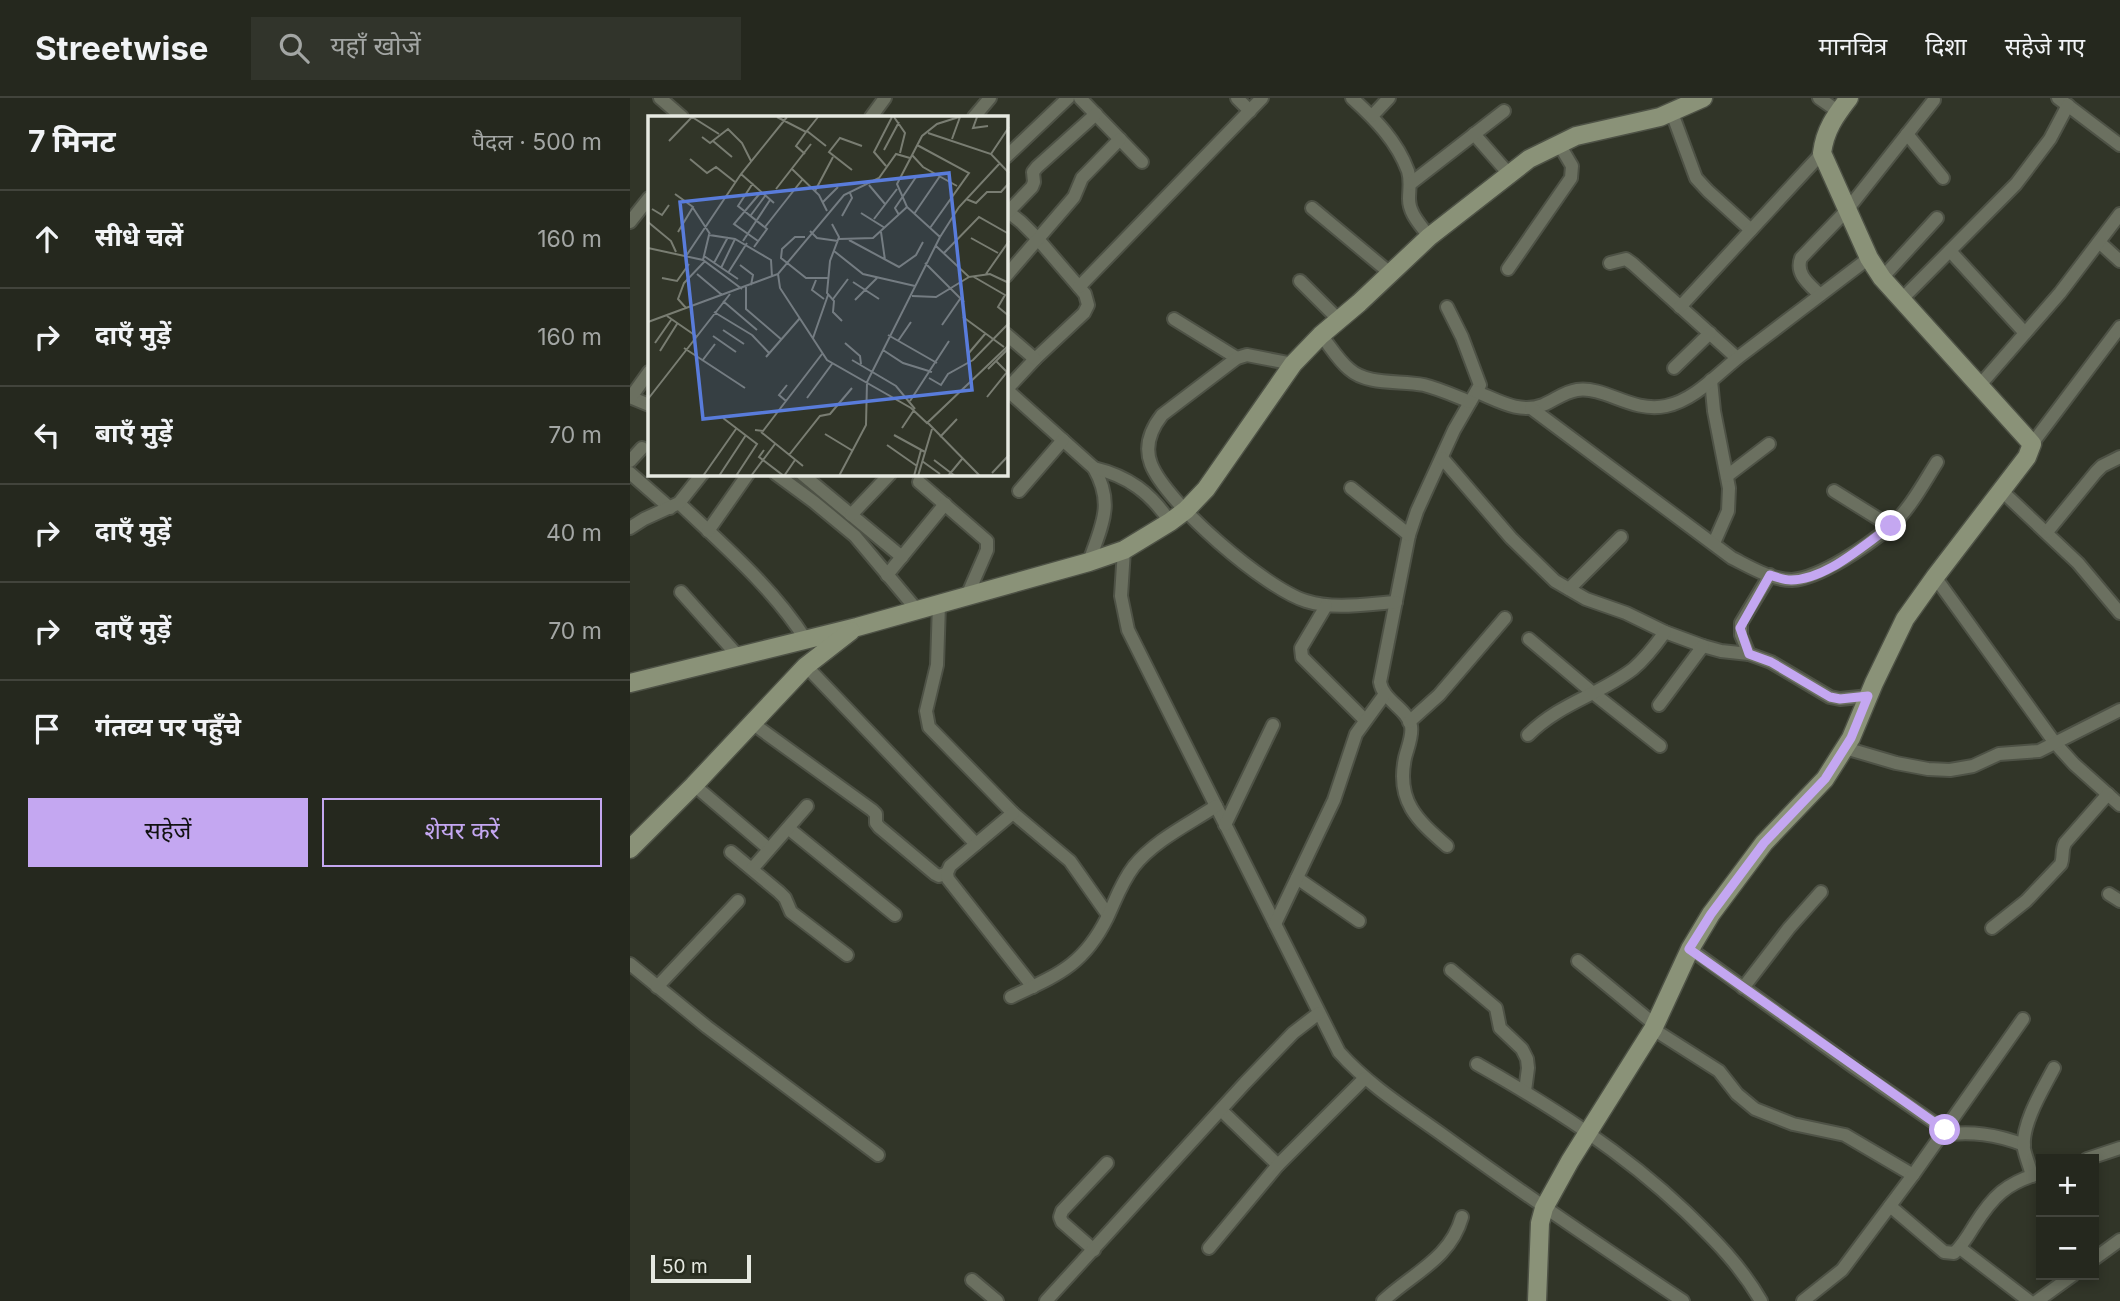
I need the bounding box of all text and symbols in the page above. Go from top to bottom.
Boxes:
search box [251,17,741,80]
text: Streetwise [35,28,209,68]
icon: search [275,29,313,67]
text: यहाँ खोजें [331,30,421,61]
text: मानचित्र [1819,32,1887,61]
text: दिशा [1925,32,1967,61]
text: सहेजे गए [2005,32,2085,61]
inset map [648,116,1008,476]
text: 7 मिनट [28,123,116,159]
text: पैदल · 500 m [472,128,602,156]
icon: ahead [28,220,66,258]
text: सीधे चलें [95,221,183,252]
text: 160 m [537,225,602,253]
icon: right [28,318,66,356]
text: दाएँ मुड़ें [95,319,171,350]
text: 160 m [537,323,602,351]
icon: left [28,416,66,454]
text: बाएँ मुड़ें [95,417,172,448]
text: 70 m [548,421,602,449]
route end [1875,510,1906,541]
icon: right [28,514,66,552]
text: दाएँ मुड़ें [95,515,171,546]
text: 40 m [546,519,602,547]
icon: right [28,612,66,650]
text: दाएँ मुड़ें [95,613,171,644]
text: 70 m [548,617,602,645]
icon: arrive [28,710,66,748]
text: गंतव्य पर पहुँचे [95,711,241,742]
button: सहेजें [28,798,308,867]
button: शेयर करें [322,798,602,867]
route start [1929,1114,1960,1145]
map controls [2036,1154,2099,1280]
button: + [2036,1154,2099,1217]
button: − [2036,1217,2099,1280]
scale bar [651,1252,751,1284]
text: 50 m [662,1255,708,1278]

